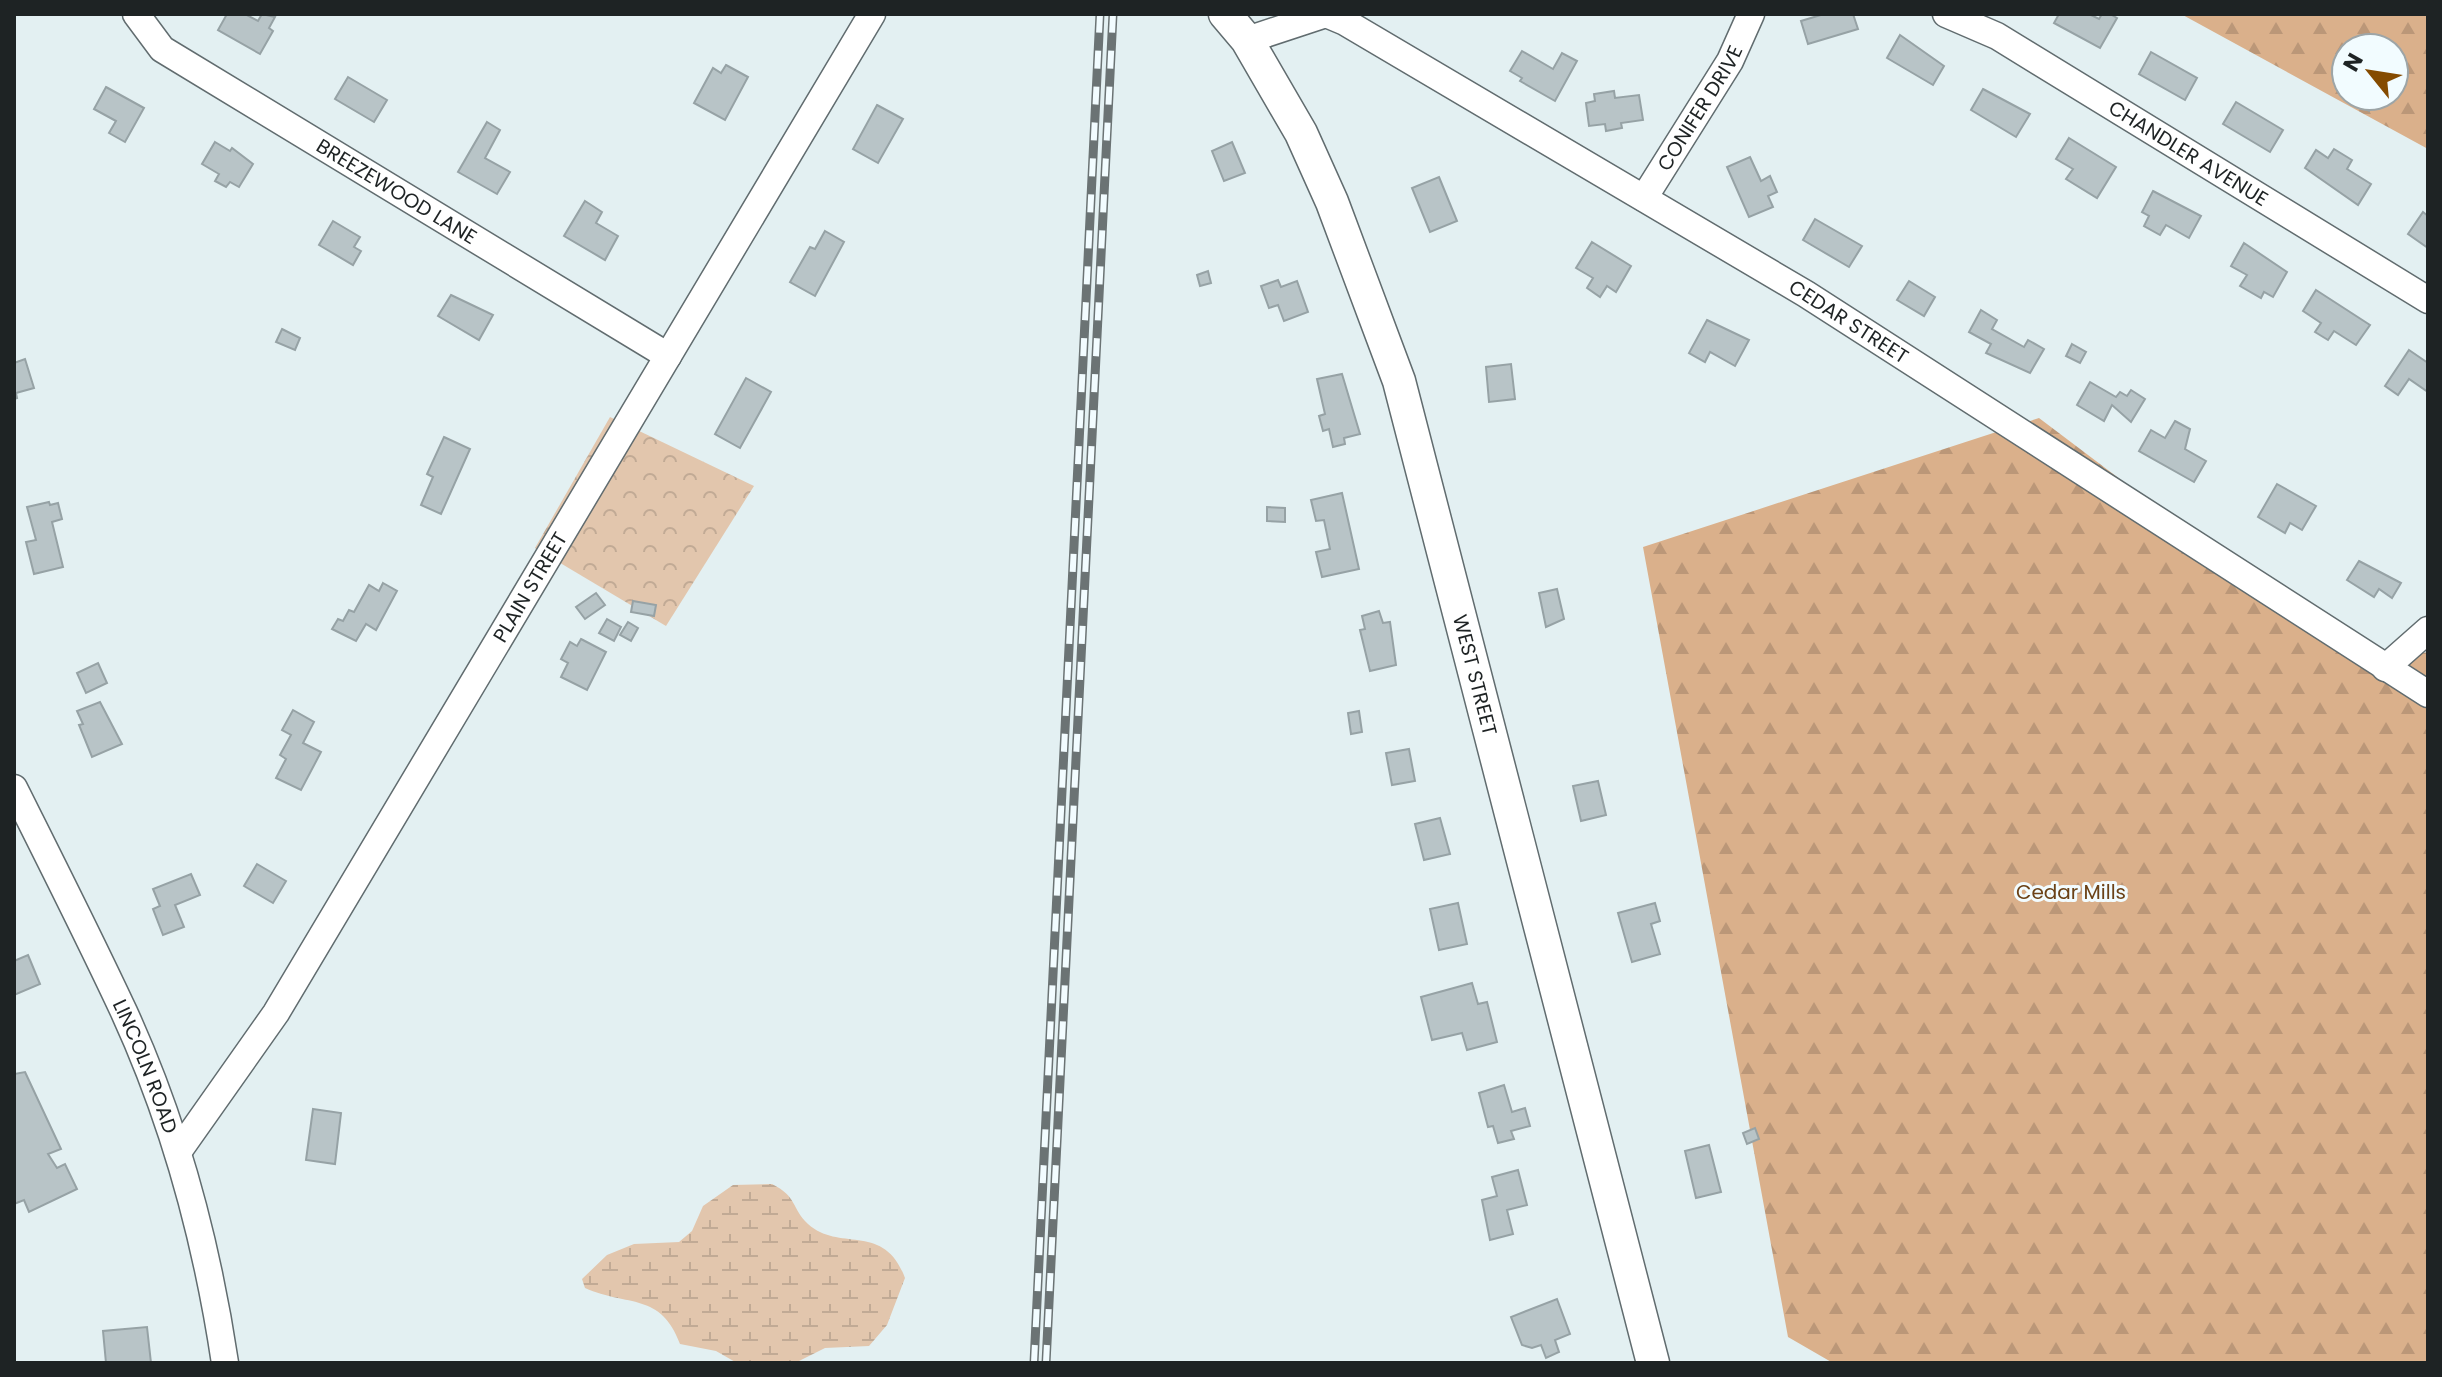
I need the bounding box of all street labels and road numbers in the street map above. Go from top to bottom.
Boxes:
street label: CONIFER DRIVE [1650,41,1749,176]
street label: CHANDLER AVENUE [2103,94,2274,213]
street label: BREEZEWOOD LANE [311,132,482,251]
street label: CEDAR STREET [1784,273,1914,370]
street label: PLAIN STREET [486,526,574,648]
street label: WEST STREET [1446,612,1504,739]
street label: LINCOLN ROAD [106,995,184,1137]

